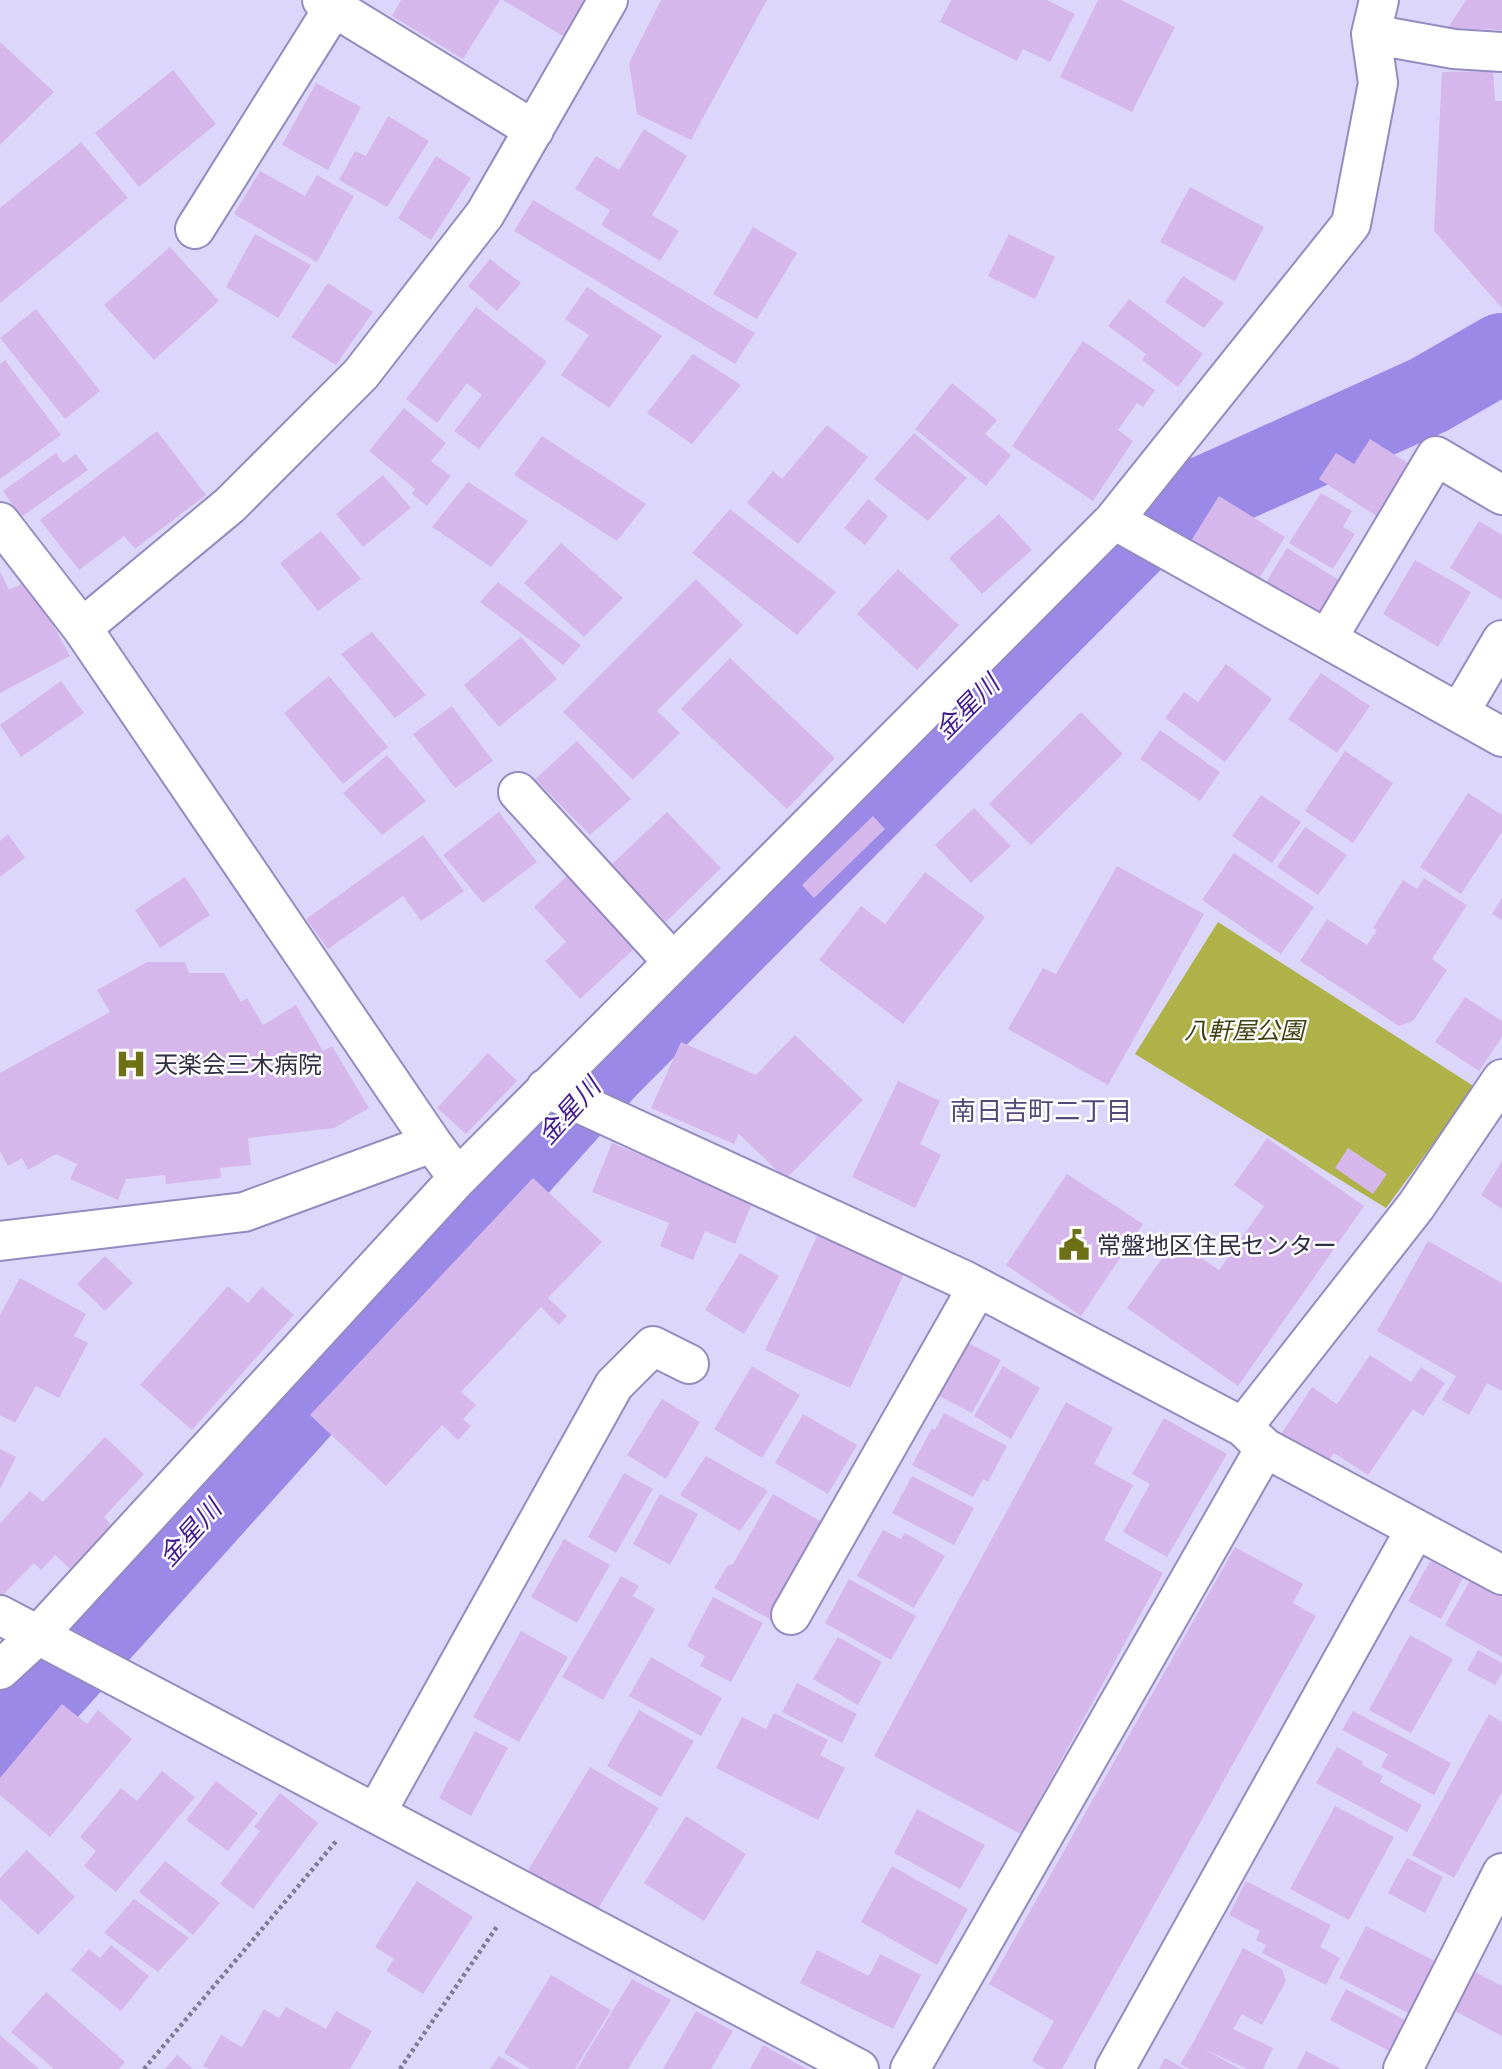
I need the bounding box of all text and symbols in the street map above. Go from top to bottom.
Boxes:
water label: 金星川 [928,666,1008,746]
park label: 八軒屋公園 [1184,1016,1307,1045]
hospital icon: 天楽会三木病院 [114,1047,148,1081]
place label: 天楽会三木病院 [154,1050,322,1079]
water label: 金星川 [531,1069,609,1151]
district label: 南日吉町二丁目 [950,1095,1132,1127]
public building icon: 常盤地区住民センター [1057,1228,1091,1262]
place label: 常盤地区住民センター [1097,1231,1337,1260]
water label: 金星川 [152,1491,230,1573]

